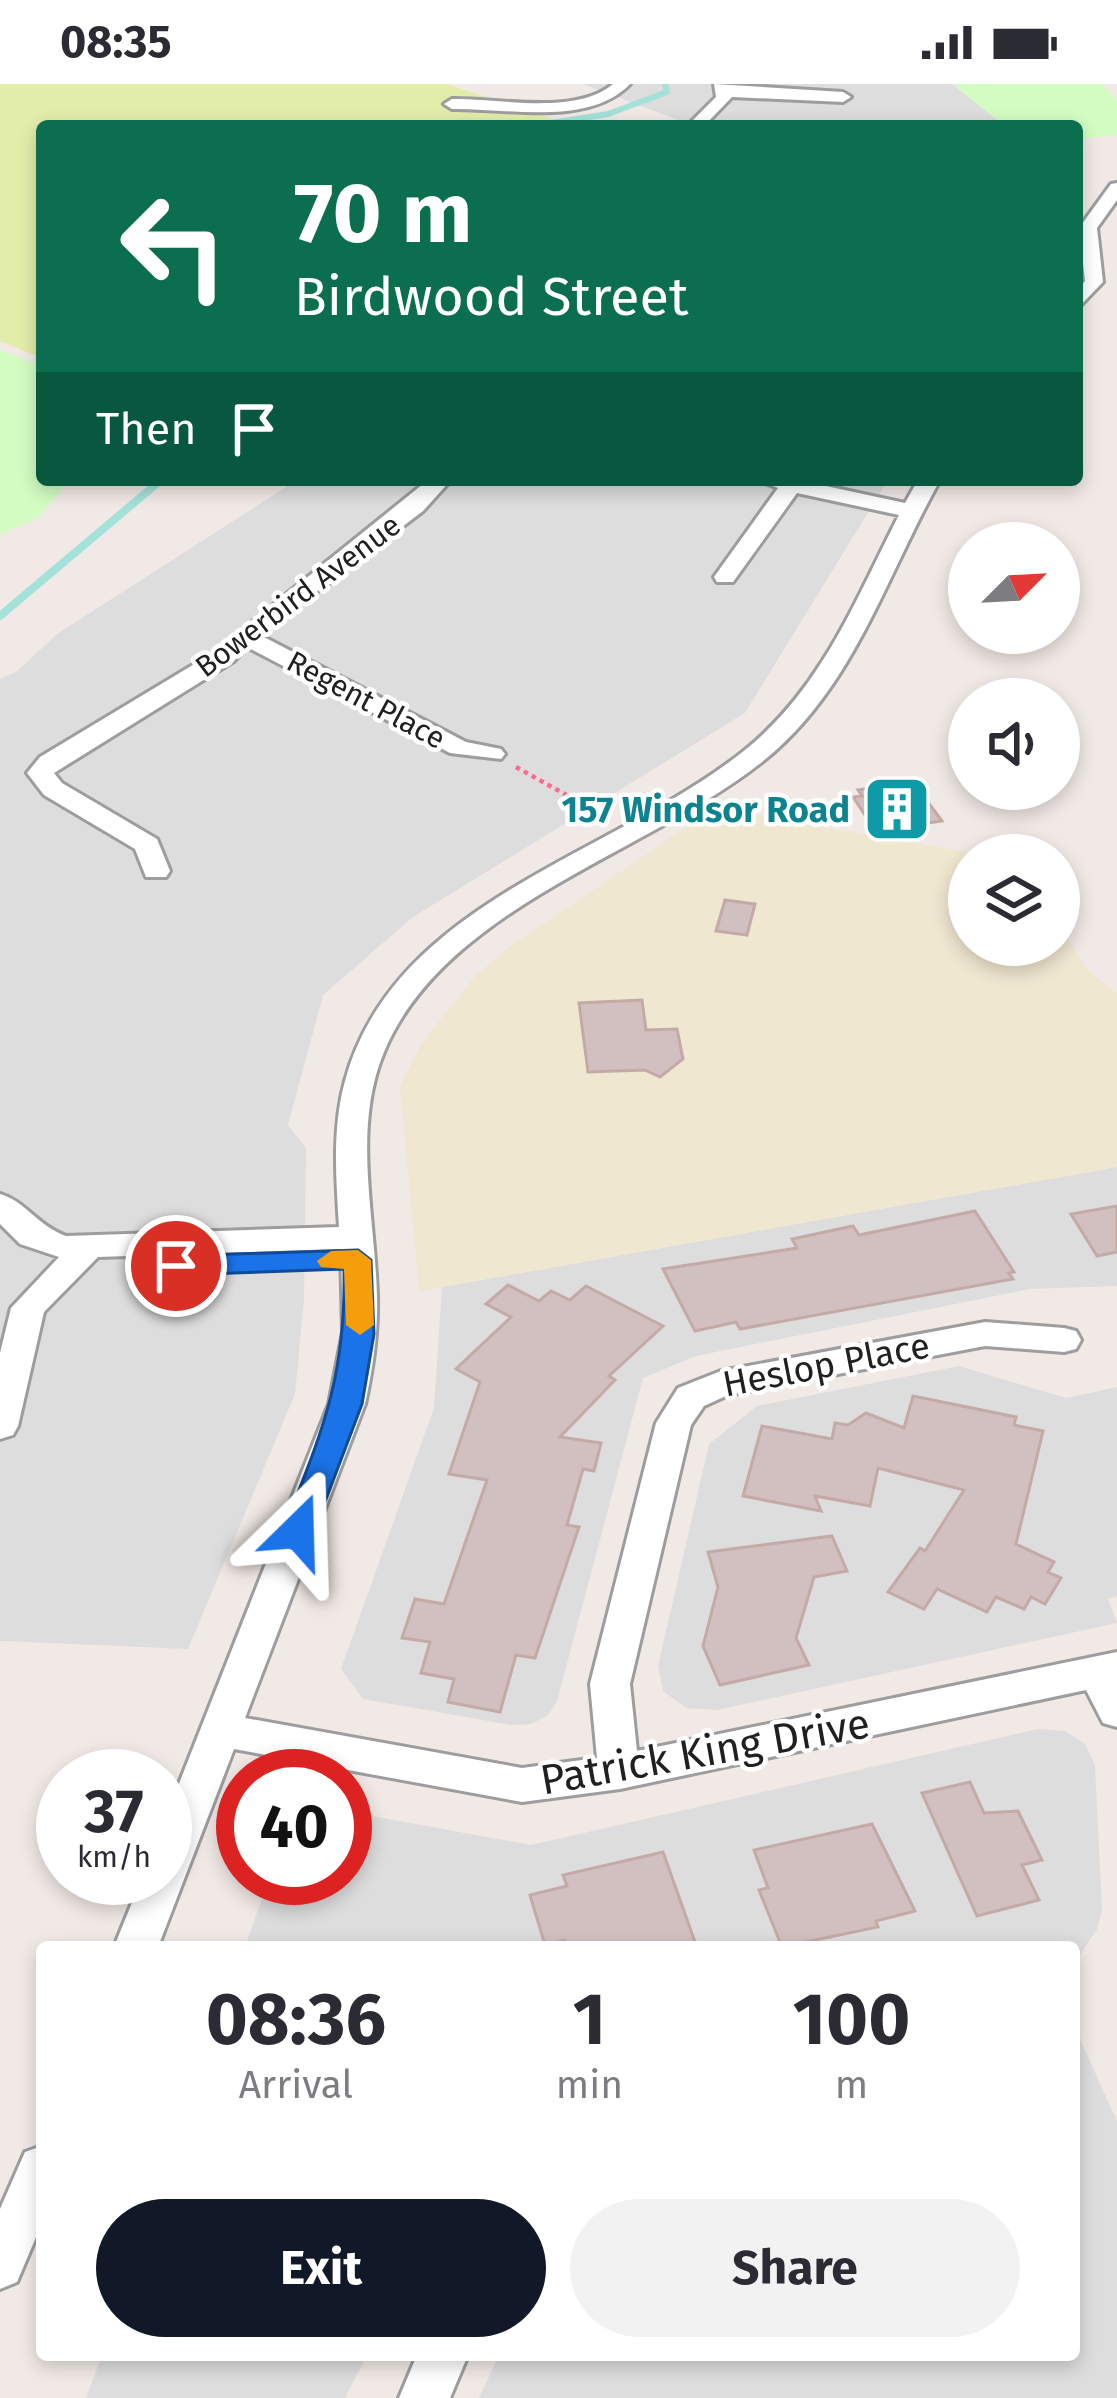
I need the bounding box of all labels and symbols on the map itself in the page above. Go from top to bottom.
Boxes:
street label: Bowerbird Avenue [188,507,408,685]
north arrow [948,522,1080,654]
street label: Regent Place [281,643,451,757]
building icon: 157 Windsor Road [862,774,932,844]
place label: 157 Windsor Road [562,788,850,832]
pin [125,1215,227,1317]
street label: Heslop Place [719,1323,933,1407]
position arrow [235,1468,361,1594]
street label: Patrick King Drive [537,1698,874,1806]
speed limit sign: 40 [216,1749,372,1905]

